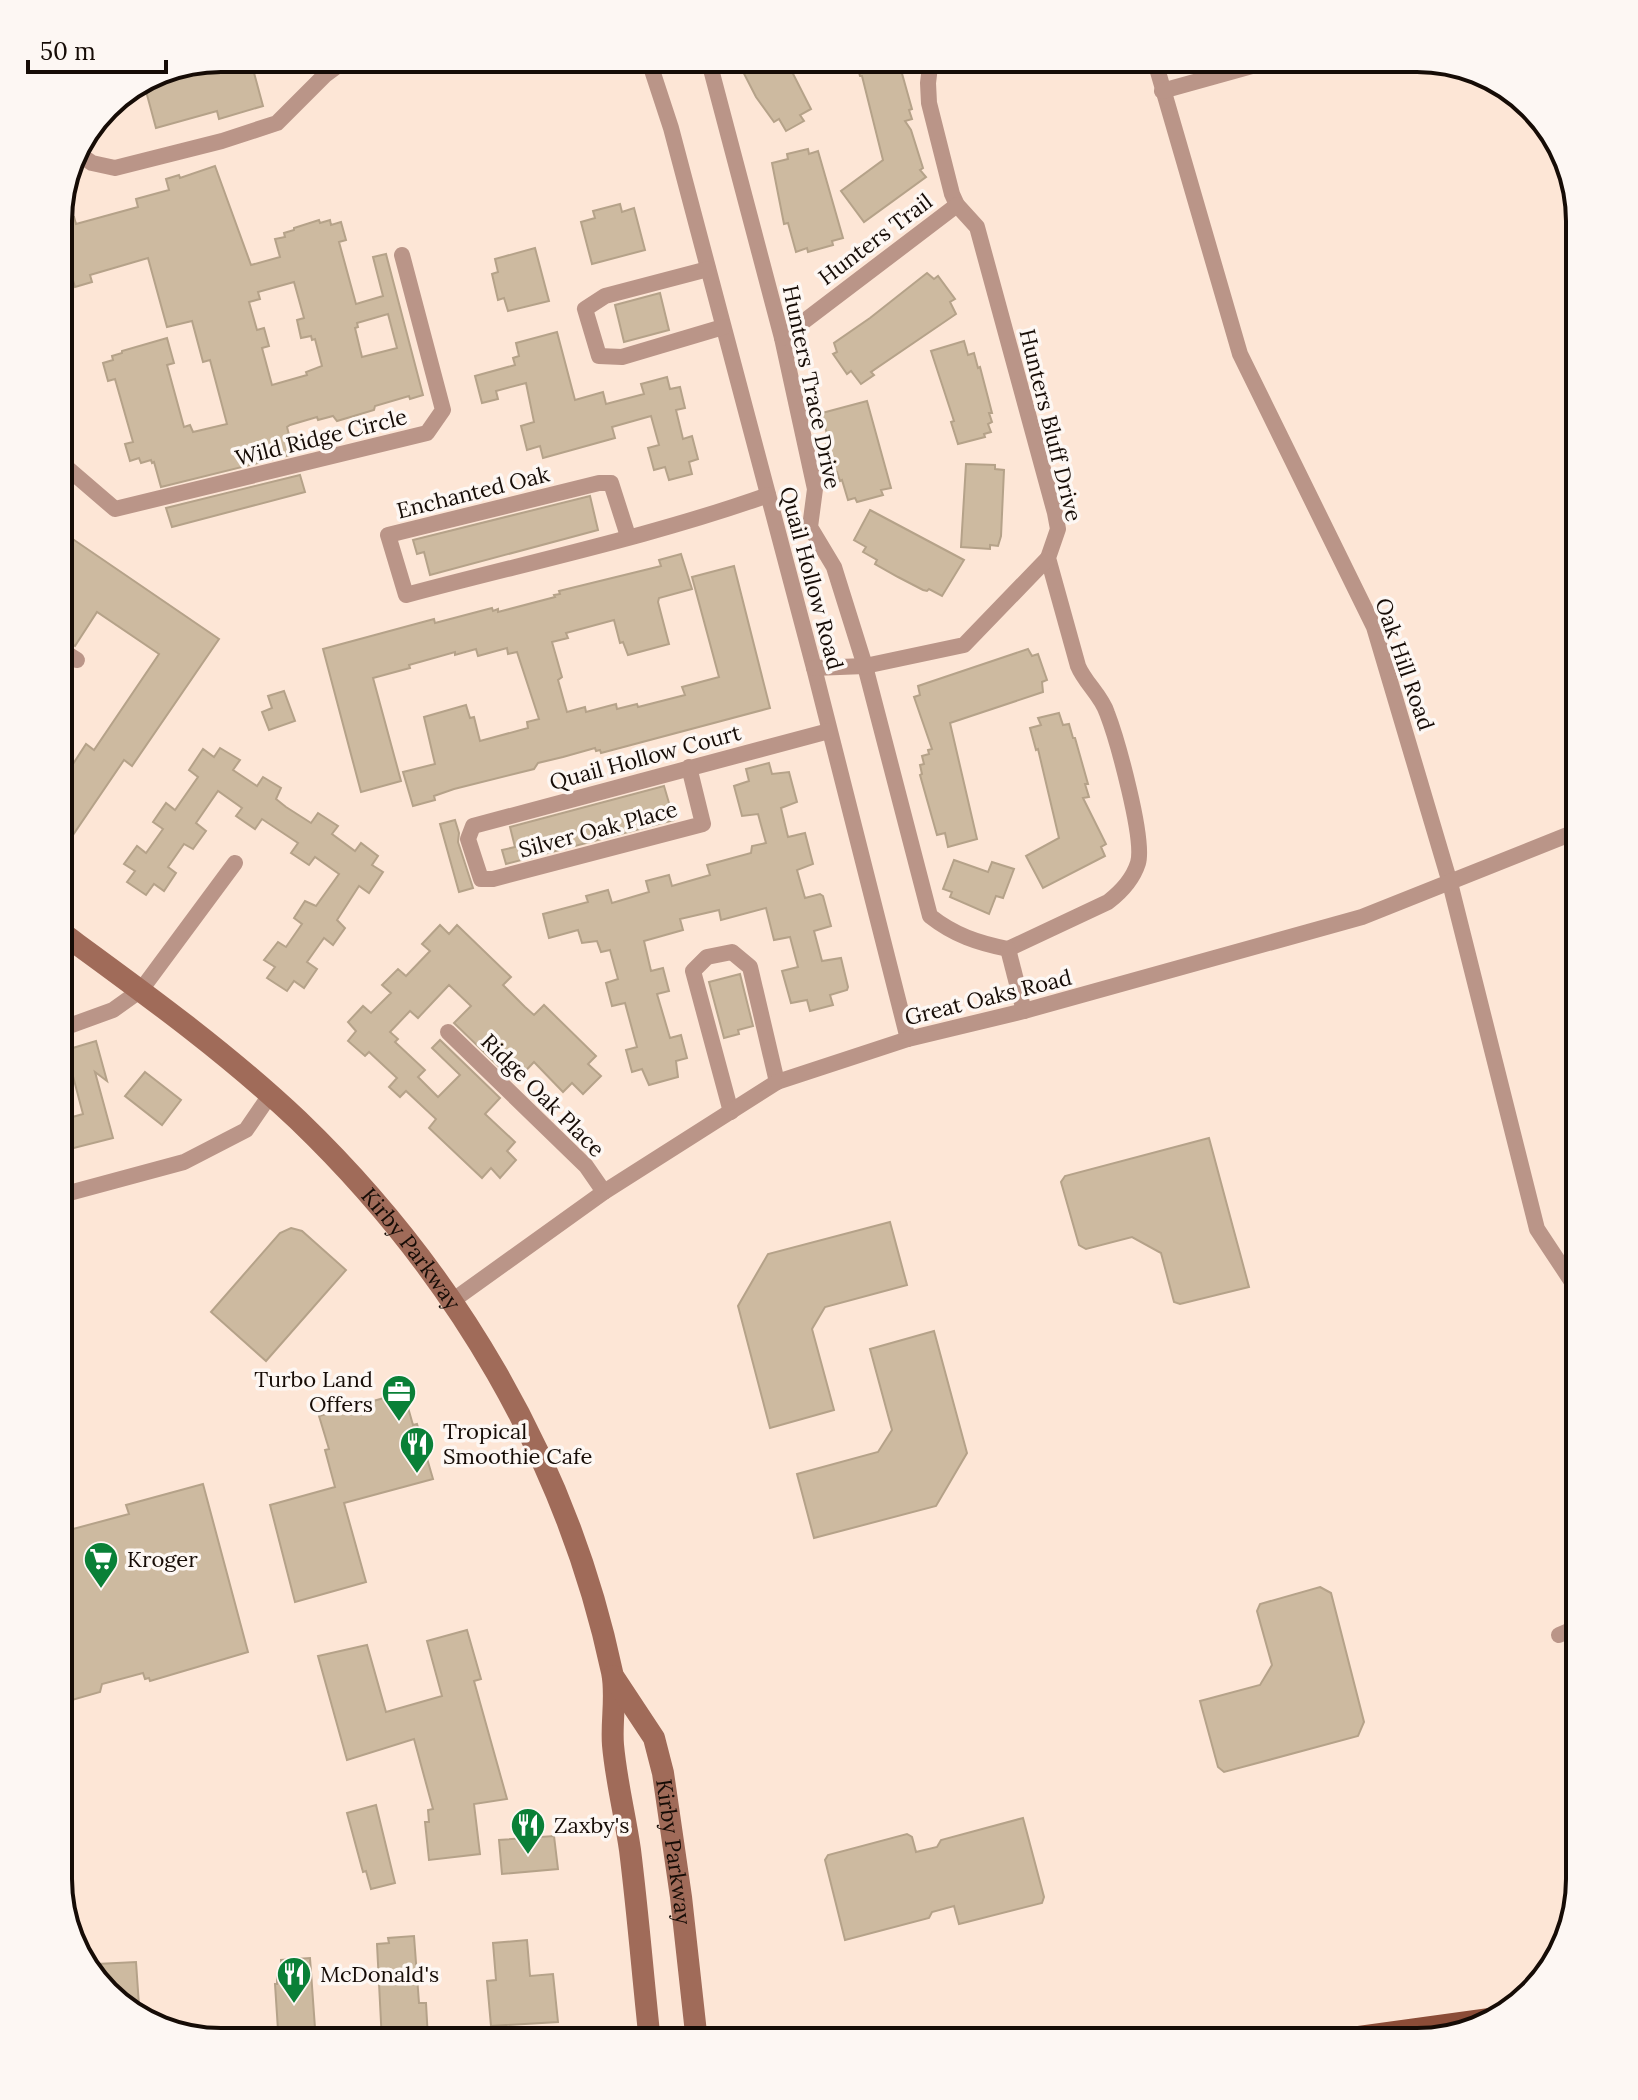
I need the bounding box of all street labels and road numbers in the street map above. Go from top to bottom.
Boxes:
street label: Hunters Trail [812,187,938,291]
street label: Hunters Trace Drive [777,282,847,492]
street label: Hunters Bluff Drive [1014,326,1088,524]
street label: Wild Ridge Circle [232,402,410,472]
street label: Enchanted Oak [394,459,552,524]
street label: Quail Hollow Road [774,483,850,673]
street label: Oak Hill Road [1369,594,1441,734]
street label: Quail Hollow Court [546,718,744,796]
street label: Silver Oak Place [516,794,680,864]
street label: Great Oaks Road [902,963,1074,1031]
street label: Ridge Oak Place [475,1027,611,1163]
street label: Kirby Parkway [355,1182,467,1315]
street label: Kirby Parkway [650,1777,698,1926]

